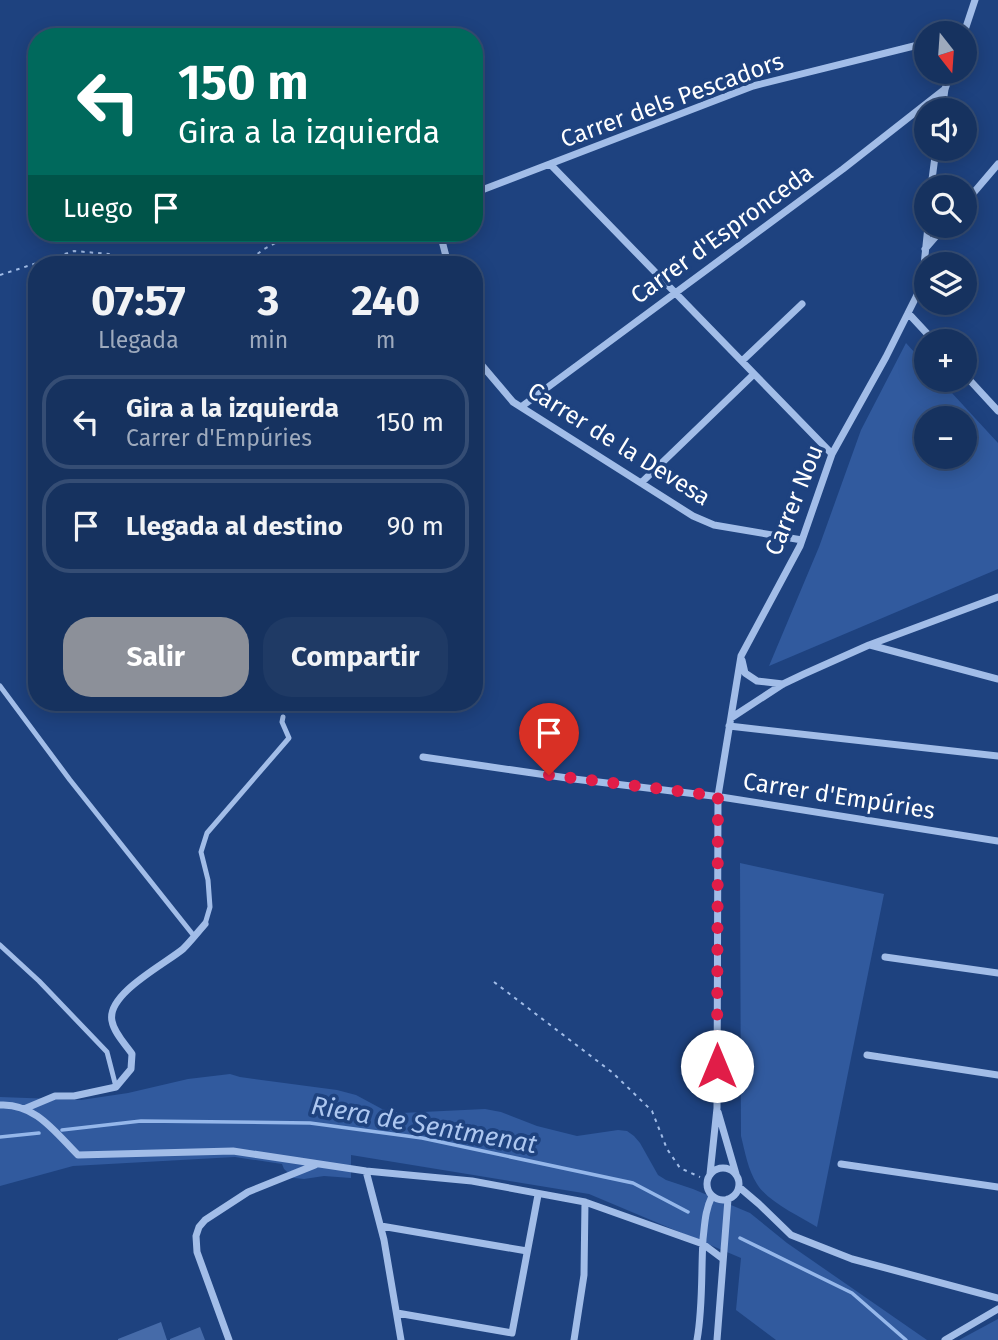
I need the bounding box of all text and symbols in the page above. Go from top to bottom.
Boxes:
north arrow [914,21,976,84]
map controls [914,21,977,469]
street label: Carrer dels Pescadors [557,47,787,153]
text: 150 m [178,53,309,112]
icon: left [63,56,154,147]
button: sound [914,98,977,161]
text: Gira a la izquierda [178,113,440,151]
street label: Carrer d'Espronceda [625,158,819,310]
button: search [914,175,977,238]
icon: arrive [147,189,185,227]
text: Luego [63,193,133,224]
button: layers [914,252,977,315]
text: 07:57 [91,276,186,326]
text: 3 [258,276,279,326]
text: 240 [351,276,420,326]
text: Llegada [98,326,179,354]
text: min [249,326,288,354]
text: m [376,326,396,354]
button: + [914,329,977,392]
street label: Carrer de la Devesa [522,376,716,512]
text: Gira a la izquierda [126,393,339,424]
icon: left [67,403,105,441]
button: − [914,406,977,469]
text: 150 m [376,407,444,438]
text: Carrer d'Empúries [126,424,312,452]
street label: Carrer Nou [759,440,829,560]
icon: arrive [67,507,105,545]
text: Llegada al destino [126,511,343,542]
text: 90 m [387,511,444,542]
button: Salir [63,617,249,697]
button: Compartir [263,617,448,697]
pin [519,703,579,775]
icon: arrive [530,714,568,752]
street label: Carrer d'Empúries [741,767,937,825]
position arrow [680,1029,754,1103]
water label: Riera de Sentmenat [309,1090,540,1160]

